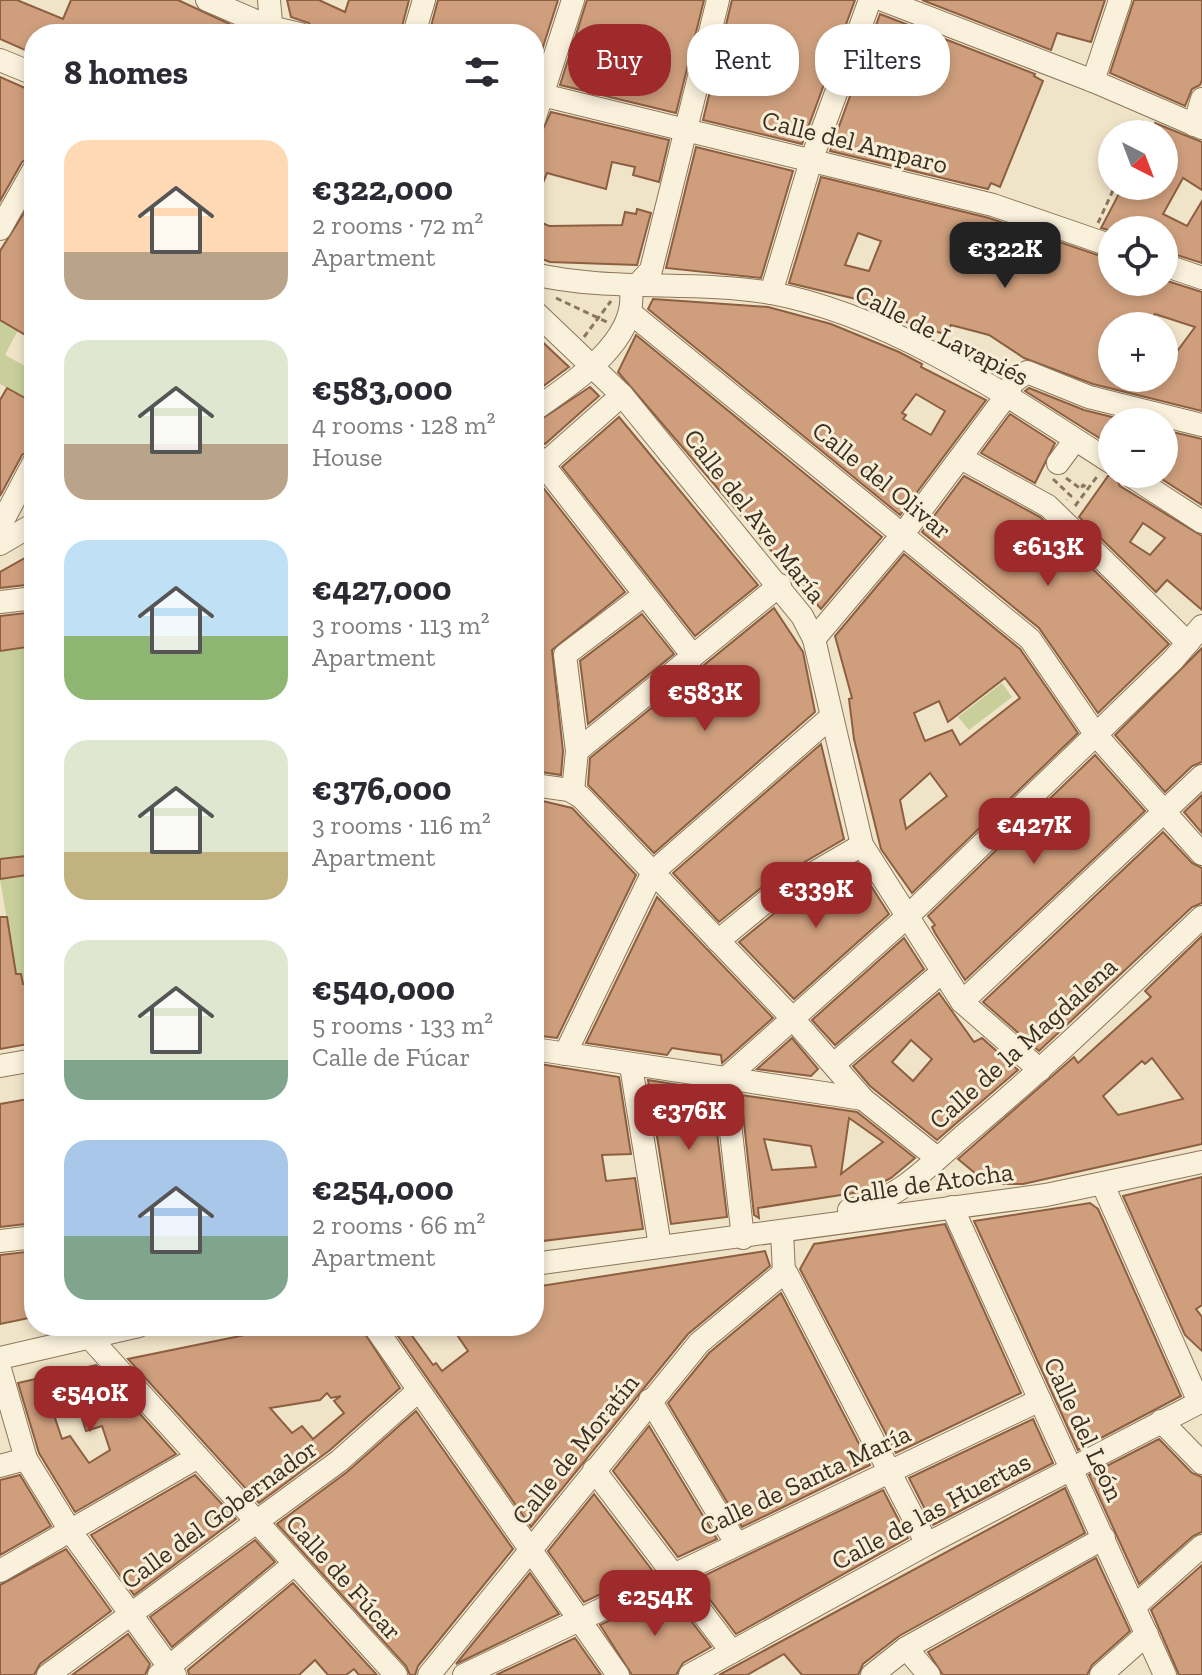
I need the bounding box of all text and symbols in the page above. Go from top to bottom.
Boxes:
chip: Buy [568,24,671,96]
chip: Rent [687,24,799,96]
chip: Filters [815,24,950,96]
icon: filters [460,50,504,94]
text: 8 homes [64,52,188,93]
street label: Calle del Amparo [759,103,951,181]
north arrow [1098,120,1178,200]
map controls [1098,120,1178,488]
text: €322,000 [312,168,453,209]
icon: home [128,172,224,268]
text: 2 rooms · 72 m² [312,209,483,241]
button: locate [1098,216,1178,296]
pin: €322K [949,222,1061,290]
text: €322K [968,232,1042,264]
text: Apartment [312,241,435,273]
street label: Calle de Lavapiés [850,277,1034,393]
button: + [1098,312,1178,392]
text: €583,000 [312,368,453,409]
icon: home [128,372,224,468]
button: − [1098,408,1178,488]
text: 4 rooms · 128 m² [312,409,496,441]
street label: Calle del Olivar [806,414,958,546]
street label: Calle del Ave María [677,422,833,610]
text: House [312,441,383,473]
pin: €613K [992,520,1104,588]
text: €613K [1012,530,1084,562]
text: €427,000 [312,568,452,609]
icon: home [128,572,224,668]
text: 3 rooms · 113 m² [312,609,490,641]
text: Apartment [312,641,435,673]
pin: €583K [649,665,761,733]
text: €583K [668,675,742,707]
text: €376,000 [312,768,452,809]
icon: home [128,772,224,868]
pin: €427K [978,798,1090,866]
text: €427K [997,808,1071,840]
text: 3 rooms · 116 m² [312,809,491,841]
text: Apartment [312,841,435,873]
pin: €339K [760,862,872,930]
text: €339K [779,872,853,904]
street label: Calle de la Magdalena [922,950,1124,1136]
text: €540,000 [312,968,455,1009]
icon: home [128,972,224,1068]
text: 5 rooms · 133 m² [312,1009,493,1041]
text: Calle de Fúcar [312,1041,470,1073]
pin: €376K [633,1084,745,1152]
text: €376K [652,1094,726,1126]
street label: Calle de Atocha [841,1155,1016,1211]
text: €254,000 [312,1168,454,1209]
icon: home [128,1172,224,1268]
text: 2 rooms · 66 m² [312,1209,485,1241]
text: Apartment [312,1241,435,1273]
street label: Calle del León [1037,1352,1131,1506]
pin: €540K [34,1366,146,1434]
street label: Calle de Moratín [504,1367,646,1531]
text: €540K [52,1376,128,1408]
street label: Calle de Santa María [694,1417,916,1543]
street label: Calle del Gobernador [115,1432,323,1596]
street label: Calle de las Huertas [826,1445,1036,1577]
street label: Calle de Fúcar [279,1507,409,1647]
pin: €254K [599,1570,711,1638]
text: €254K [617,1580,693,1612]

